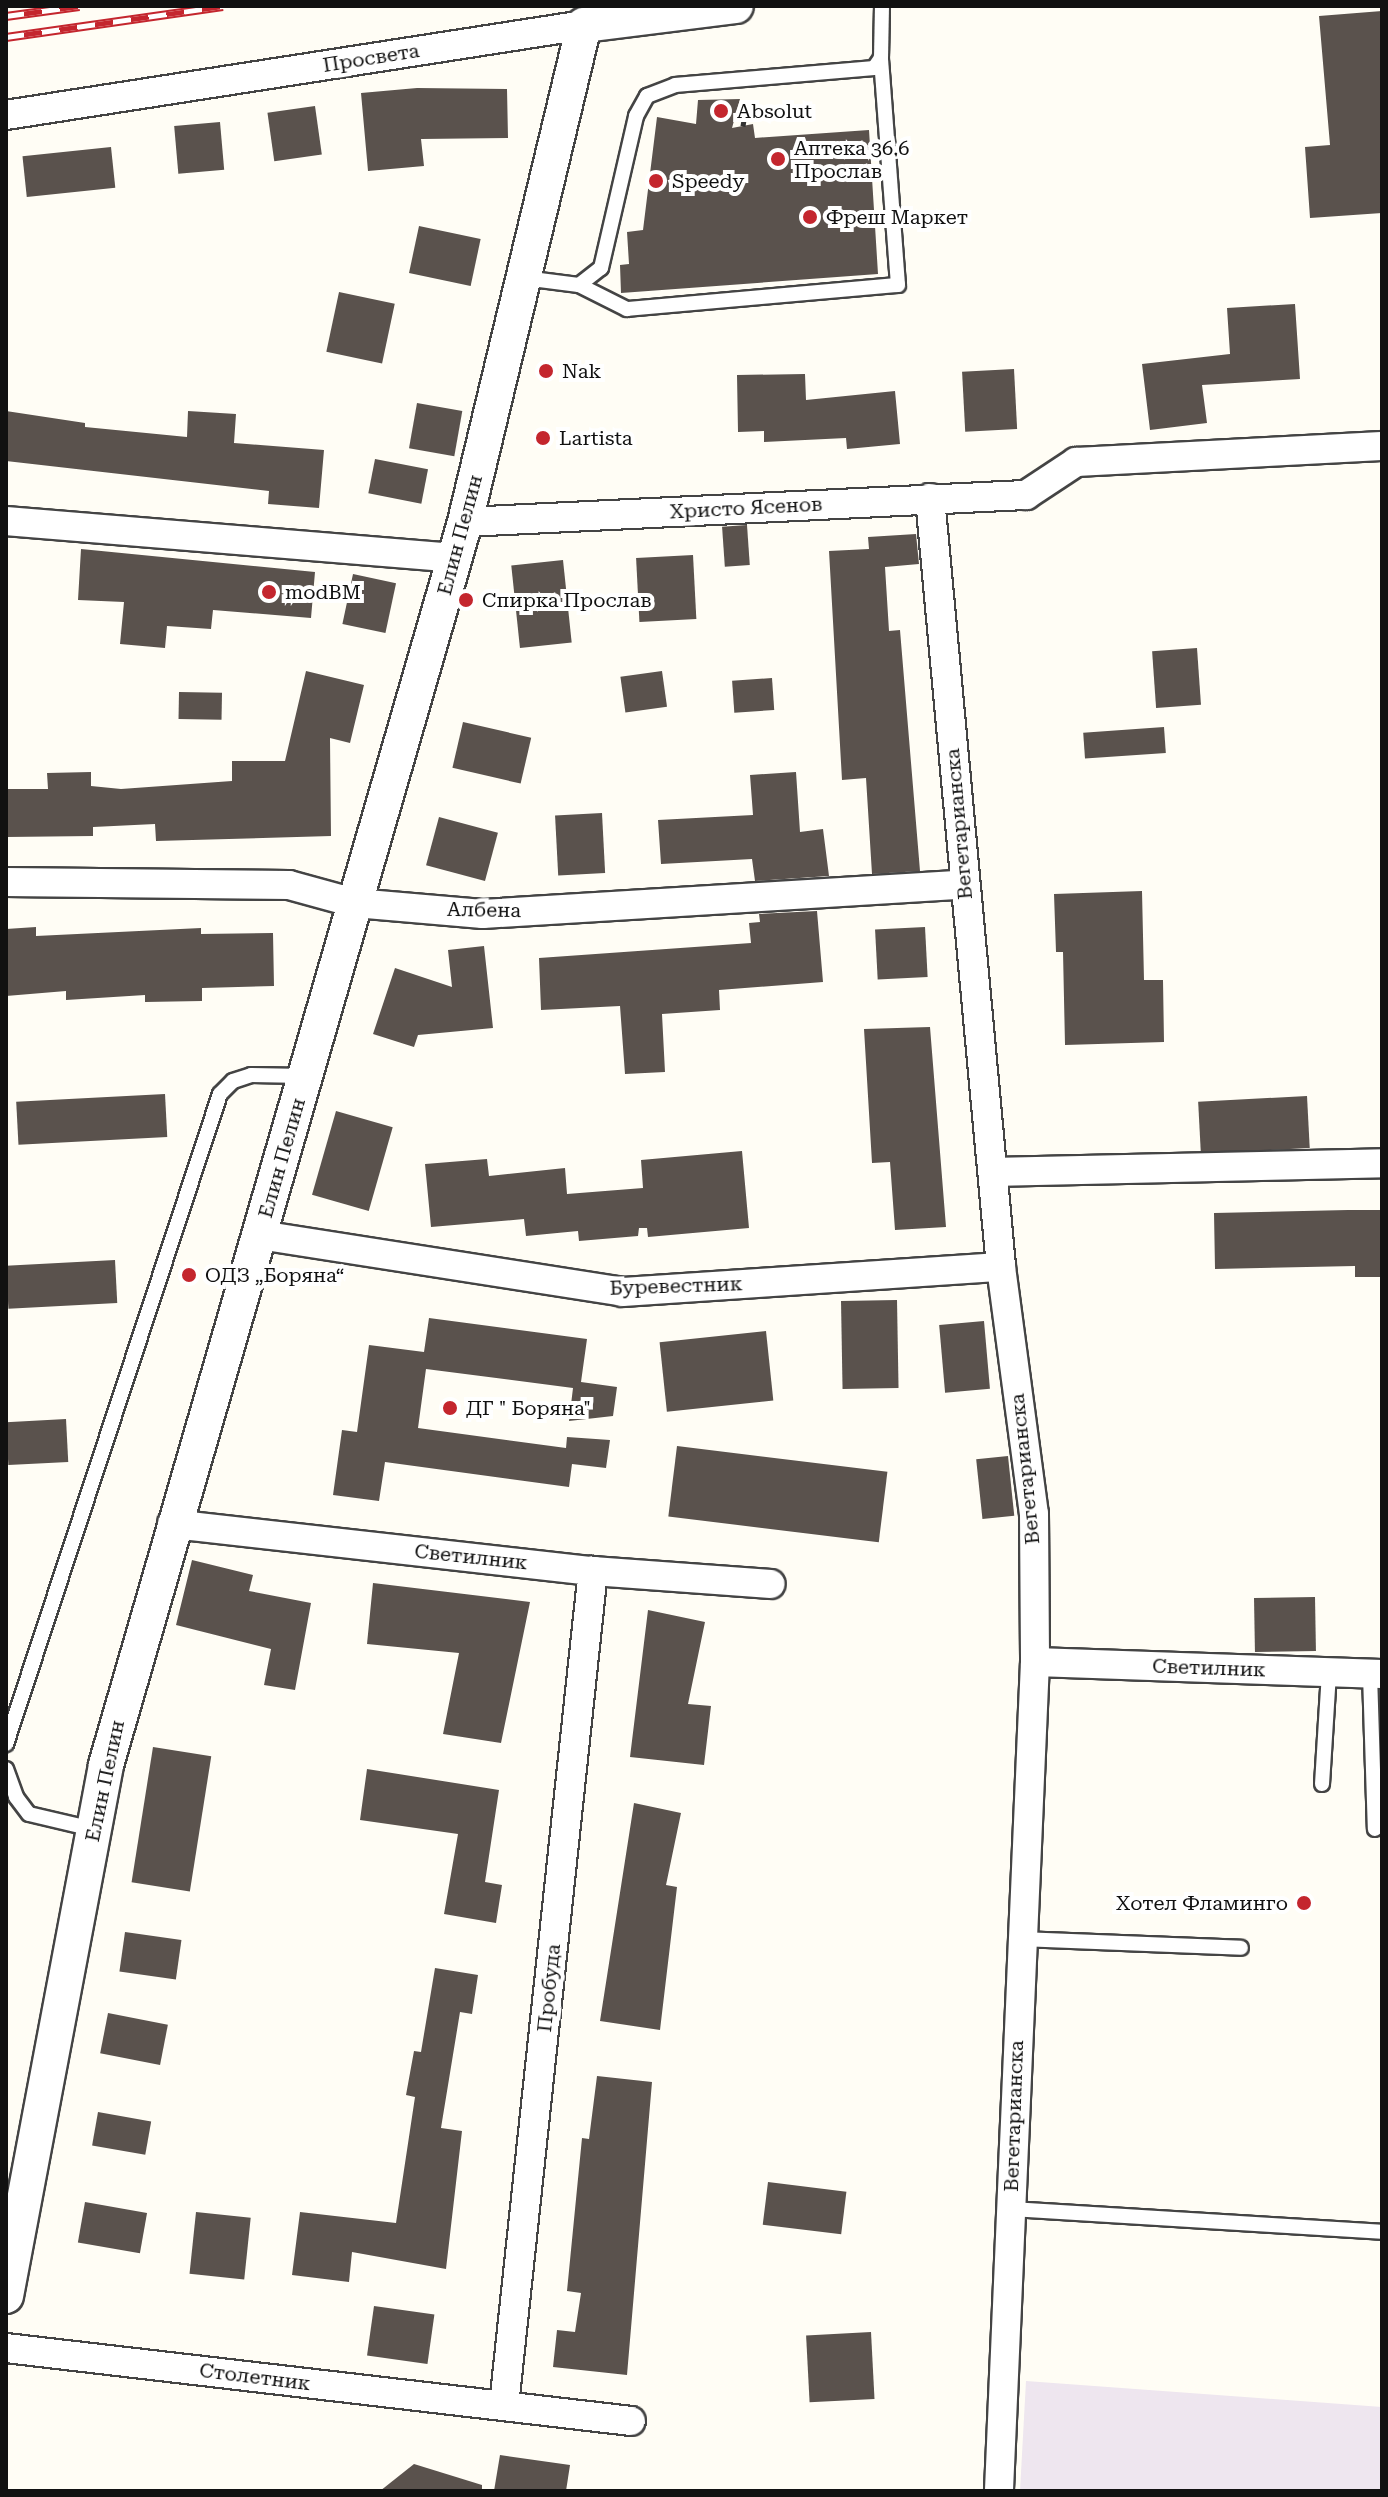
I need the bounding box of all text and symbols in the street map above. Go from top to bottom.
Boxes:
street label: Просвета [321,39,421,77]
place label: Absolut [737,99,812,123]
marker: Absolut [712,102,730,120]
place label: Аптека 36.6 Прослав [794,136,910,183]
marker: Аптека 36.6 Прослав [769,150,787,168]
place label: Speedy [672,169,744,193]
marker: Speedy [647,172,665,190]
place label: Фреш Маркет [826,205,968,229]
marker: Фреш Маркет [801,208,819,226]
place label: Nak [562,359,601,383]
marker: Nak [537,362,555,380]
place label: Lartista [559,426,633,450]
marker: Lartista [534,429,552,447]
street label: Елин Пелин [432,472,488,598]
street label: Христо Ясенов [669,492,823,524]
place label: modBM [285,580,361,604]
marker: modBM [260,583,278,601]
place label: Спирка Прослав [482,588,652,612]
marker: Спирка Прослав [457,591,475,609]
street label: Вегетарианска [940,747,978,901]
street label: Албена [447,897,521,923]
street label: Елин Пелин [253,1095,311,1221]
place label: ОДЗ „Боряна“ [205,1263,344,1287]
marker: ОДЗ „Боряна“ [180,1266,198,1284]
street label: Буревестник [609,1272,743,1300]
street label: Вегетарианска [1005,1392,1045,1546]
place label: ДГ " Боряна" [466,1396,591,1420]
marker: ДГ " Боряна" [441,1399,459,1417]
street label: Светилник [413,1539,529,1575]
street label: Светилник [1152,1654,1266,1682]
street label: Елин Пелин [80,1718,130,1844]
place label: Хотел Фламинго [1116,1891,1288,1915]
marker: Хотел Фламинго [1295,1894,1313,1912]
street label: Пробуда [532,1943,566,2033]
street label: Вегетарианска [999,2040,1029,2192]
street label: Столетник [198,2358,312,2396]

